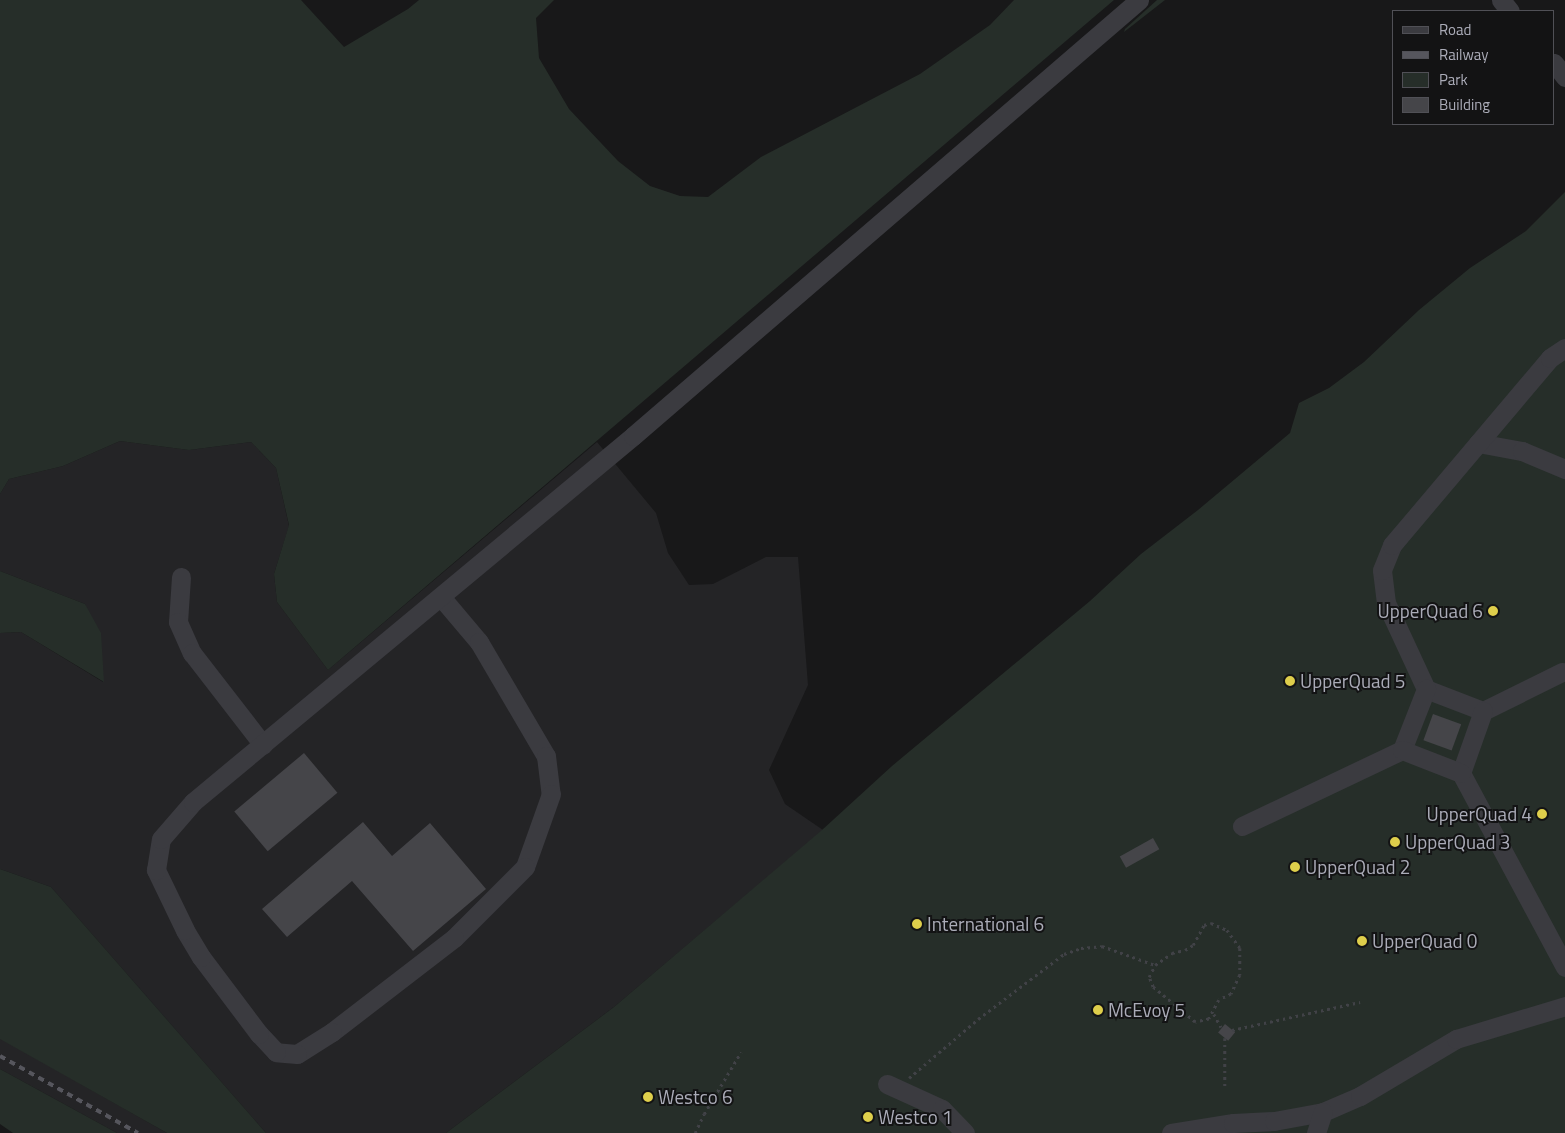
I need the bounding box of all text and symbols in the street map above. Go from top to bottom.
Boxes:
legend [1392,10,1555,125]
text: Road [1439,18,1471,41]
text: Railway [1439,43,1489,66]
text: Park [1439,68,1468,91]
text: Building [1439,93,1490,116]
place label: UpperQuad 6 [1378,600,1483,622]
marker: UpperQuad 6 [1487,605,1499,617]
place label: UpperQuad 5 [1300,670,1405,692]
marker: UpperQuad 5 [1284,675,1296,687]
place label: UpperQuad 4 [1427,803,1532,825]
marker: UpperQuad 4 [1536,808,1548,820]
place label: UpperQuad 3 [1405,831,1510,853]
marker: UpperQuad 3 [1389,836,1401,848]
place label: UpperQuad 2 [1305,856,1410,878]
marker: UpperQuad 2 [1289,861,1301,873]
place label: International 6 [927,913,1044,935]
marker: International 6 [911,918,923,930]
place label: UpperQuad 0 [1372,930,1477,952]
marker: UpperQuad 0 [1356,935,1368,947]
place label: McEvoy 5 [1108,999,1185,1021]
marker: McEvoy 5 [1092,1004,1104,1016]
place label: Westco 6 [658,1086,733,1108]
marker: Westco 6 [642,1091,654,1103]
place label: Westco 1 [878,1106,953,1128]
marker: Westco 1 [862,1111,874,1123]

